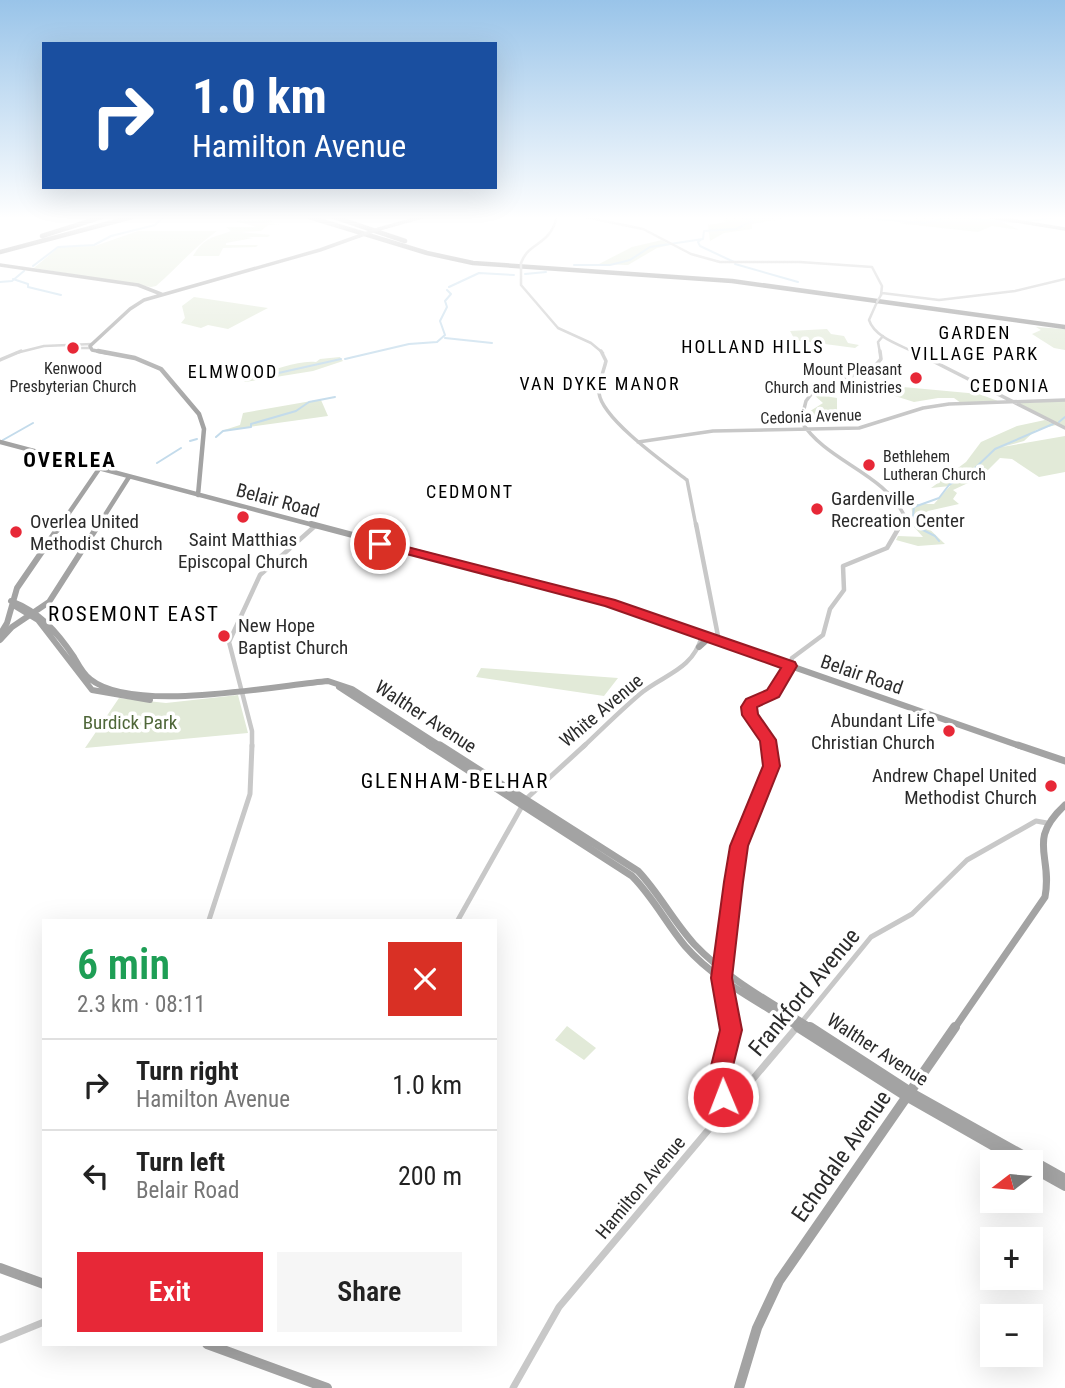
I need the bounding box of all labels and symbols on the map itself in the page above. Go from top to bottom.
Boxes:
district label: GARDEN VILLAGE PARK [911,322,1039,364]
district label: HOLLAND HILLS [681,336,825,357]
marker: Kenwood Presbyterian Church [65,340,81,356]
place label: Kenwood Presbyterian Church [9,359,137,396]
place label: Mount Pleasant Church and Ministries [764,360,902,397]
district label: ELMWOOD [188,361,278,382]
marker: Mount Pleasant Church and Ministries [908,370,924,386]
district label: VAN DYKE MANOR [520,373,681,394]
district label: CEDONIA [970,375,1050,396]
street label: Cedonia Avenue [760,405,862,428]
place label: Bethlehem Lutheran Church [883,447,986,484]
district label: OVERLEA [23,448,117,472]
marker: Bethlehem Lutheran Church [861,457,877,473]
street label: Belair Road [234,478,322,523]
district label: CEDMONT [426,481,514,502]
place label: Gardenville Recreation Center [831,487,965,532]
marker: Gardenville Recreation Center [809,501,825,517]
marker: Saint Matthias Episcopal Church [235,509,251,525]
place label: Overlea United Methodist Church [30,510,163,555]
pin [350,514,410,574]
marker: Overlea United Methodist Church [8,524,24,540]
place label: Saint Matthias Episcopal Church [178,528,308,573]
district label: ROSEMONT EAST [48,602,220,626]
place label: New Hope Baptist Church [238,614,348,659]
marker: New Hope Baptist Church [216,628,232,644]
street label: Belair Road [818,650,906,699]
street label: White Avenue [555,669,648,752]
street label: Walther Avenue [371,675,481,758]
place label: Abundant Life Christian Church [811,709,935,754]
park label: Burdick Park [83,711,178,734]
marker: Abundant Life Christian Church [941,723,957,739]
place label: Andrew Chapel United Methodist Church [872,764,1037,809]
district label: GLENHAM-BELHAR [361,769,549,793]
marker: Andrew Chapel United Methodist Church [1043,778,1059,794]
street label: Frankford Avenue [743,923,866,1062]
street label: Walther Avenue [823,1008,933,1091]
position arrow [686,1060,760,1134]
street label: Echodale Avenue [786,1085,897,1227]
street label: Hamilton Avenue [591,1131,690,1243]
north arrow [980,1150,1043,1213]

